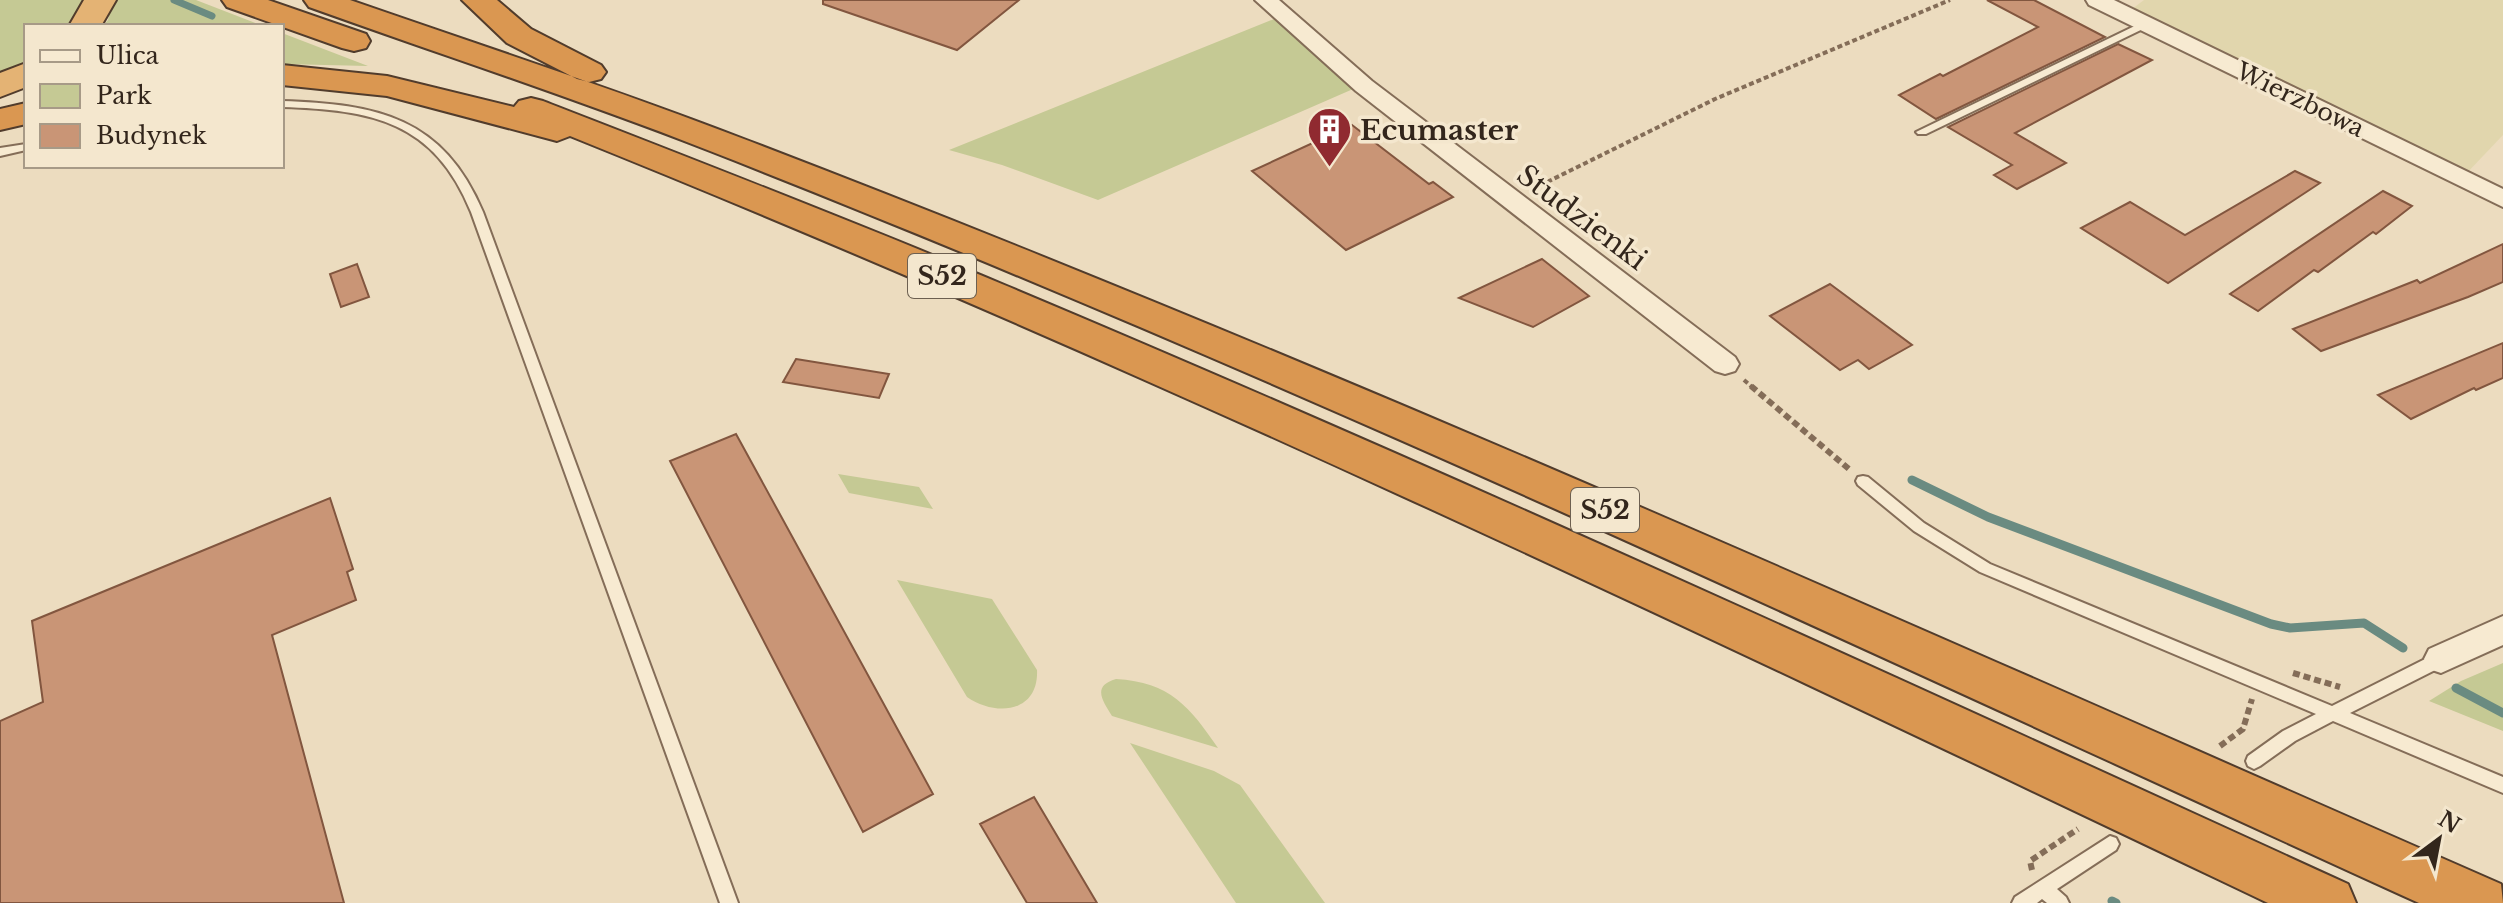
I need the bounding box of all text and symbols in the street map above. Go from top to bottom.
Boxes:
legend [24,24,284,168]
text: Ulica [96,41,160,70]
street label: Wierzbowa [2230,56,2370,143]
text: Park [96,81,152,110]
building icon: Ecumaster [1305,106,1353,169]
place label: Ecumaster [1360,113,1518,148]
text: Budynek [96,121,207,150]
street label: Studzienki [1510,157,1654,278]
road number: S52 [908,254,976,298]
road number: S52 [1571,488,1639,532]
north arrow [2399,799,2479,879]
text: N [2433,806,2466,840]

